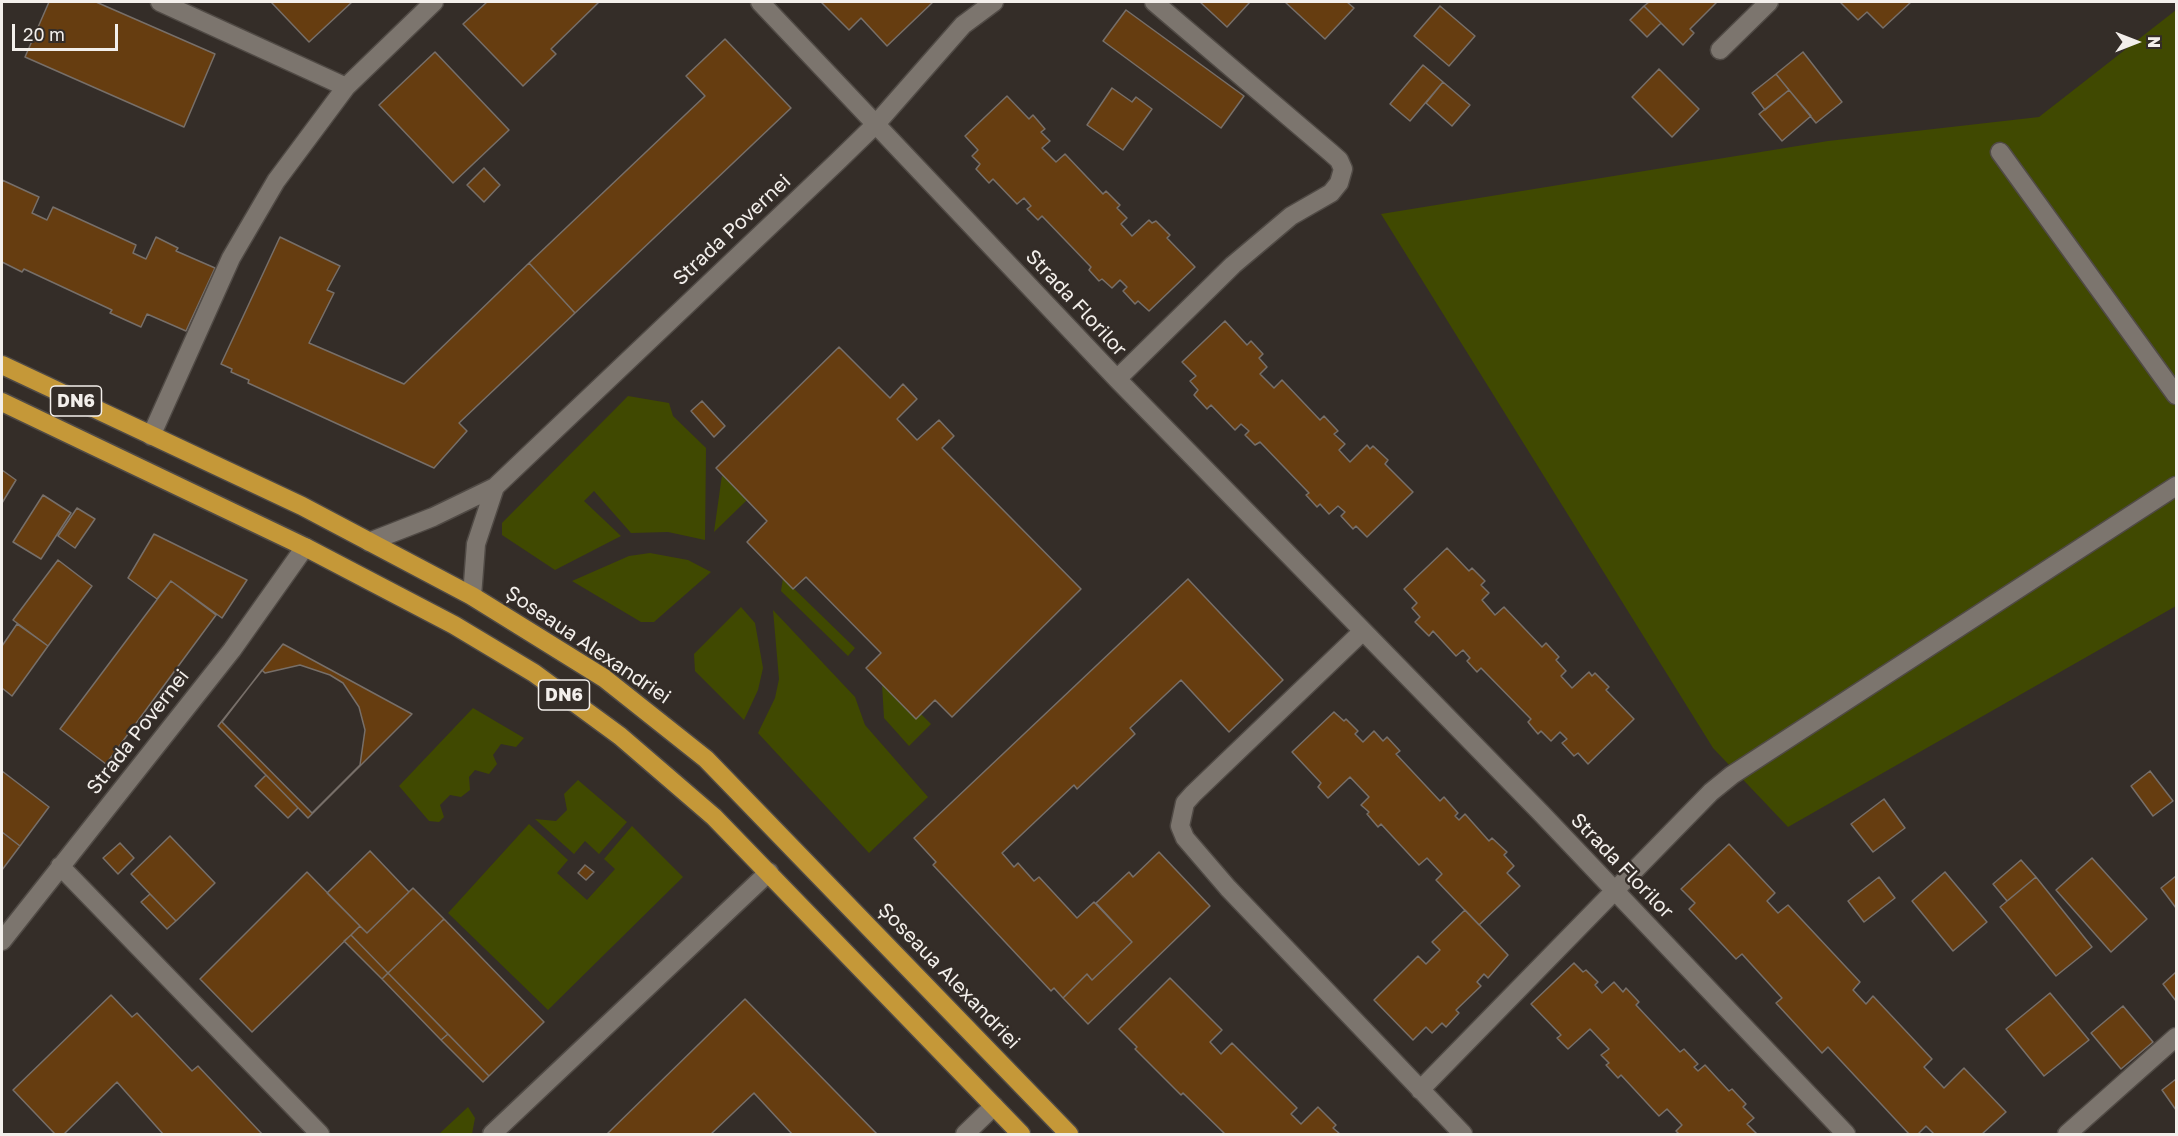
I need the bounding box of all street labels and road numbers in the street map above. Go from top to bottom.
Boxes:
street label: Strada Povernei [668,169,796,291]
street label: Strada Florilor [1020,245,1132,361]
road number: DN6 [50,386,101,416]
street label: Șoseaua Alexandriei [501,581,675,709]
street label: Strada Povernei [82,665,194,799]
road number: DN6 [538,680,590,710]
street label: Strada Florilor [1566,808,1678,924]
street label: Șoseaua Alexandriei [873,898,1025,1054]

